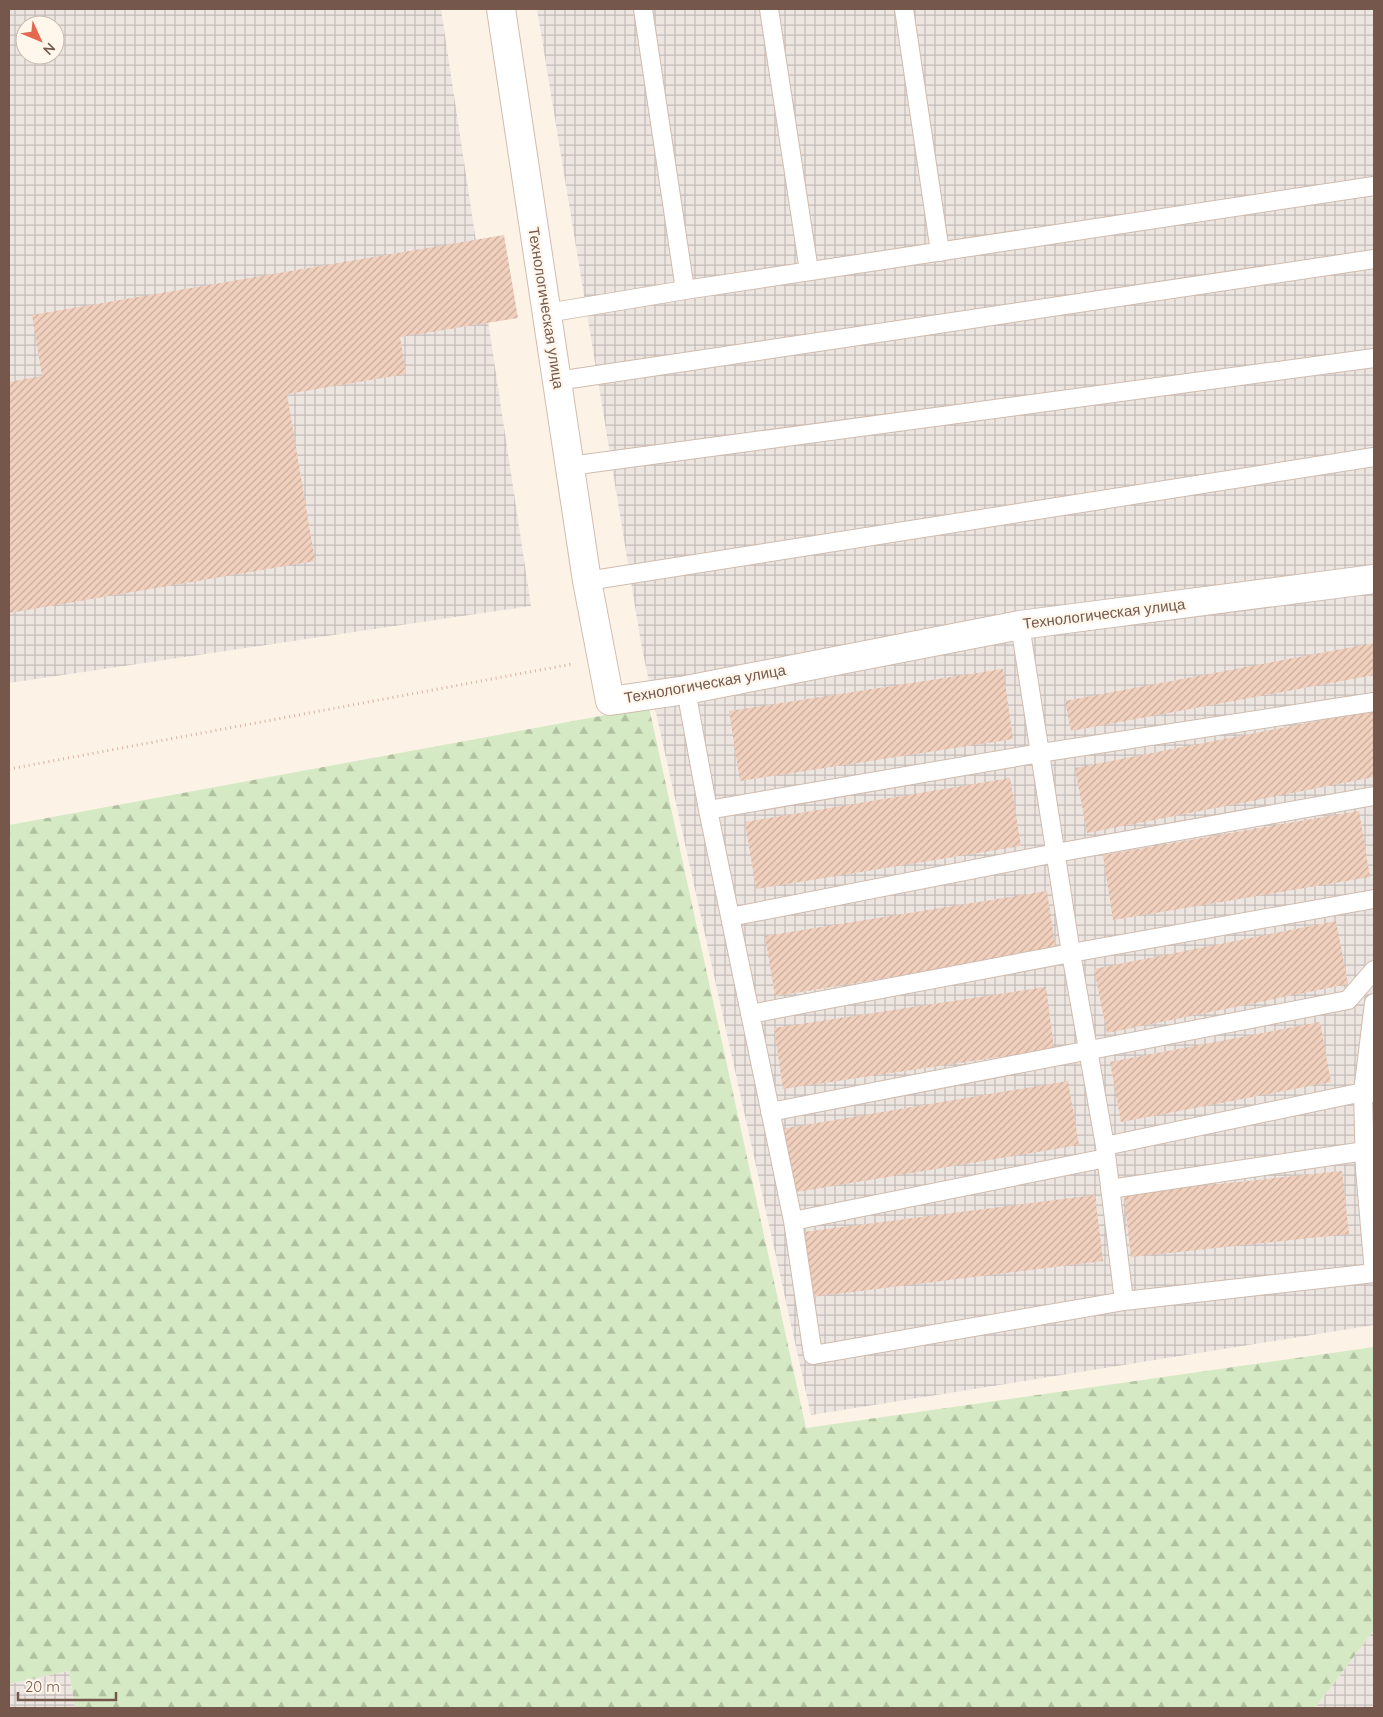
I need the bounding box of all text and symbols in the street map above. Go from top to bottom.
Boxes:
north arrow [15,15,65,65]
text: N [39,39,59,59]
street label: Технологическая улица [524,226,569,391]
street label: Технологическая улица [1022,594,1187,633]
street label: Технологическая улица [623,660,788,707]
scale bar [18,1670,115,1702]
text: 20 m [25,1677,60,1696]

